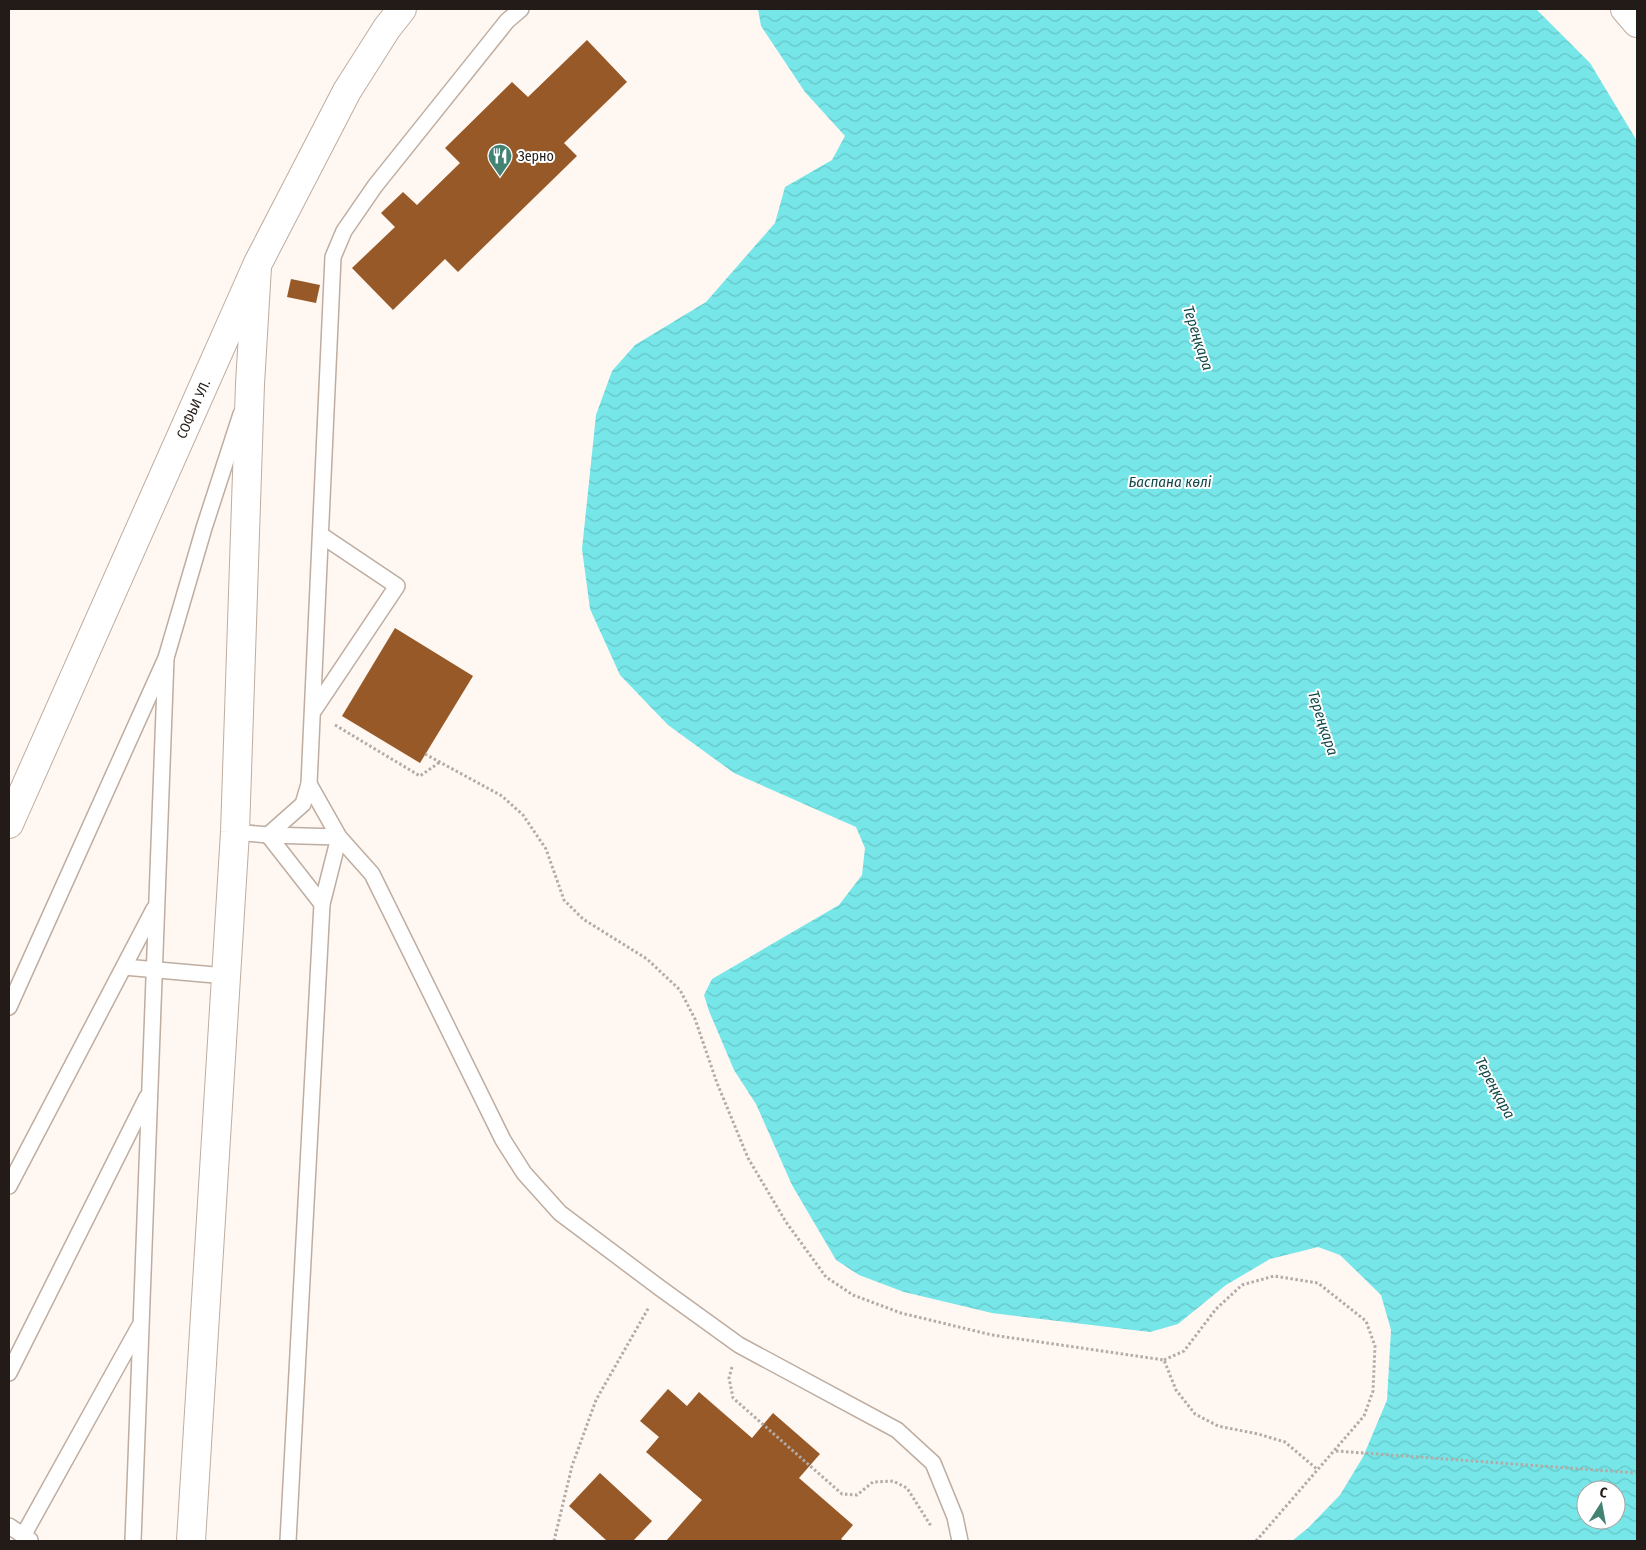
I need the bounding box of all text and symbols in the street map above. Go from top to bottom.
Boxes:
restaurant icon: Зерно [487,143,513,177]
place label: Зерно [518,148,554,165]
water label: Тереңқара [1179,303,1217,373]
street label: СОФЬИ УЛ. [173,377,214,441]
water label: Баспана көлі [1128,473,1212,491]
water label: Тереңқара [1304,688,1342,758]
water label: Тереңқара [1471,1054,1519,1122]
north arrow [1576,1480,1626,1530]
text: С [1598,1484,1609,1502]

